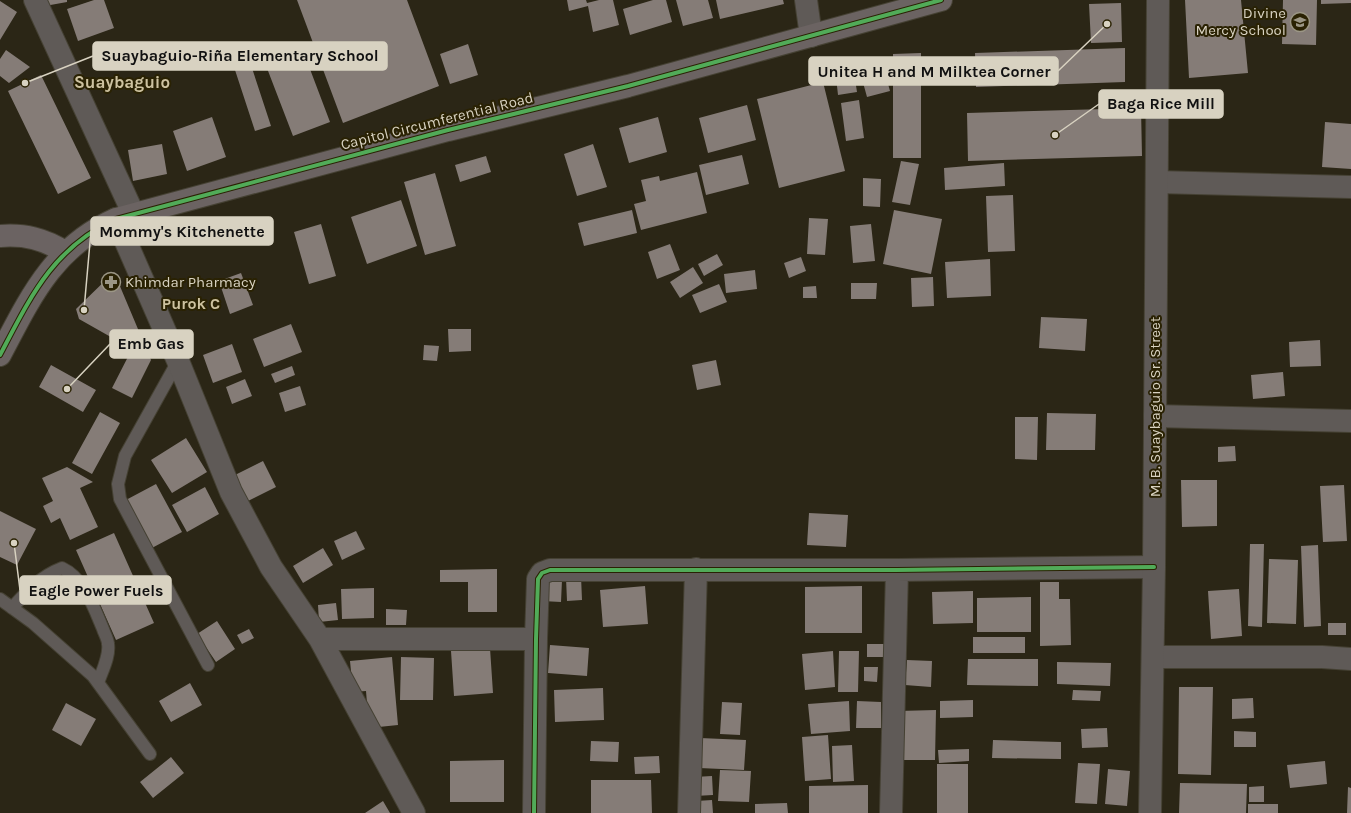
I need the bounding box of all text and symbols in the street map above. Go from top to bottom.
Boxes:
place label: Divine Mercy School [1195,4,1286,39]
school or university icon: Divine Mercy School [1289,11,1311,33]
callout: Suaybaguio-Riña Elementary School [93,42,387,70]
text: Suaybaguio-Riña Elementary School [101,46,379,65]
callout: Unitea H and M Milktea Corner [809,57,1058,85]
text: Unitea H and M Milktea Corner [817,62,1051,81]
district label: Suaybaguio [74,72,170,92]
street label: Capitol Circumferential Road [339,88,535,154]
callout: Baga Rice Mill [1099,90,1223,118]
text: Baga Rice Mill [1107,94,1215,113]
callout: Mommy's Kitchenette [91,217,273,245]
text: Mommy's Kitchenette [99,222,265,241]
pharmacy icon: Khimdar Pharmacy [100,271,122,293]
place label: Khimdar Pharmacy [125,273,256,291]
district label: Purok C [162,294,220,313]
street label: M. B. Suaybaguio Sr. Street [1146,316,1164,497]
callout: Emb Gas [110,330,193,358]
text: Emb Gas [117,334,185,353]
callout: Eagle Power Fuels [20,576,171,604]
text: Eagle Power Fuels [29,581,163,600]

